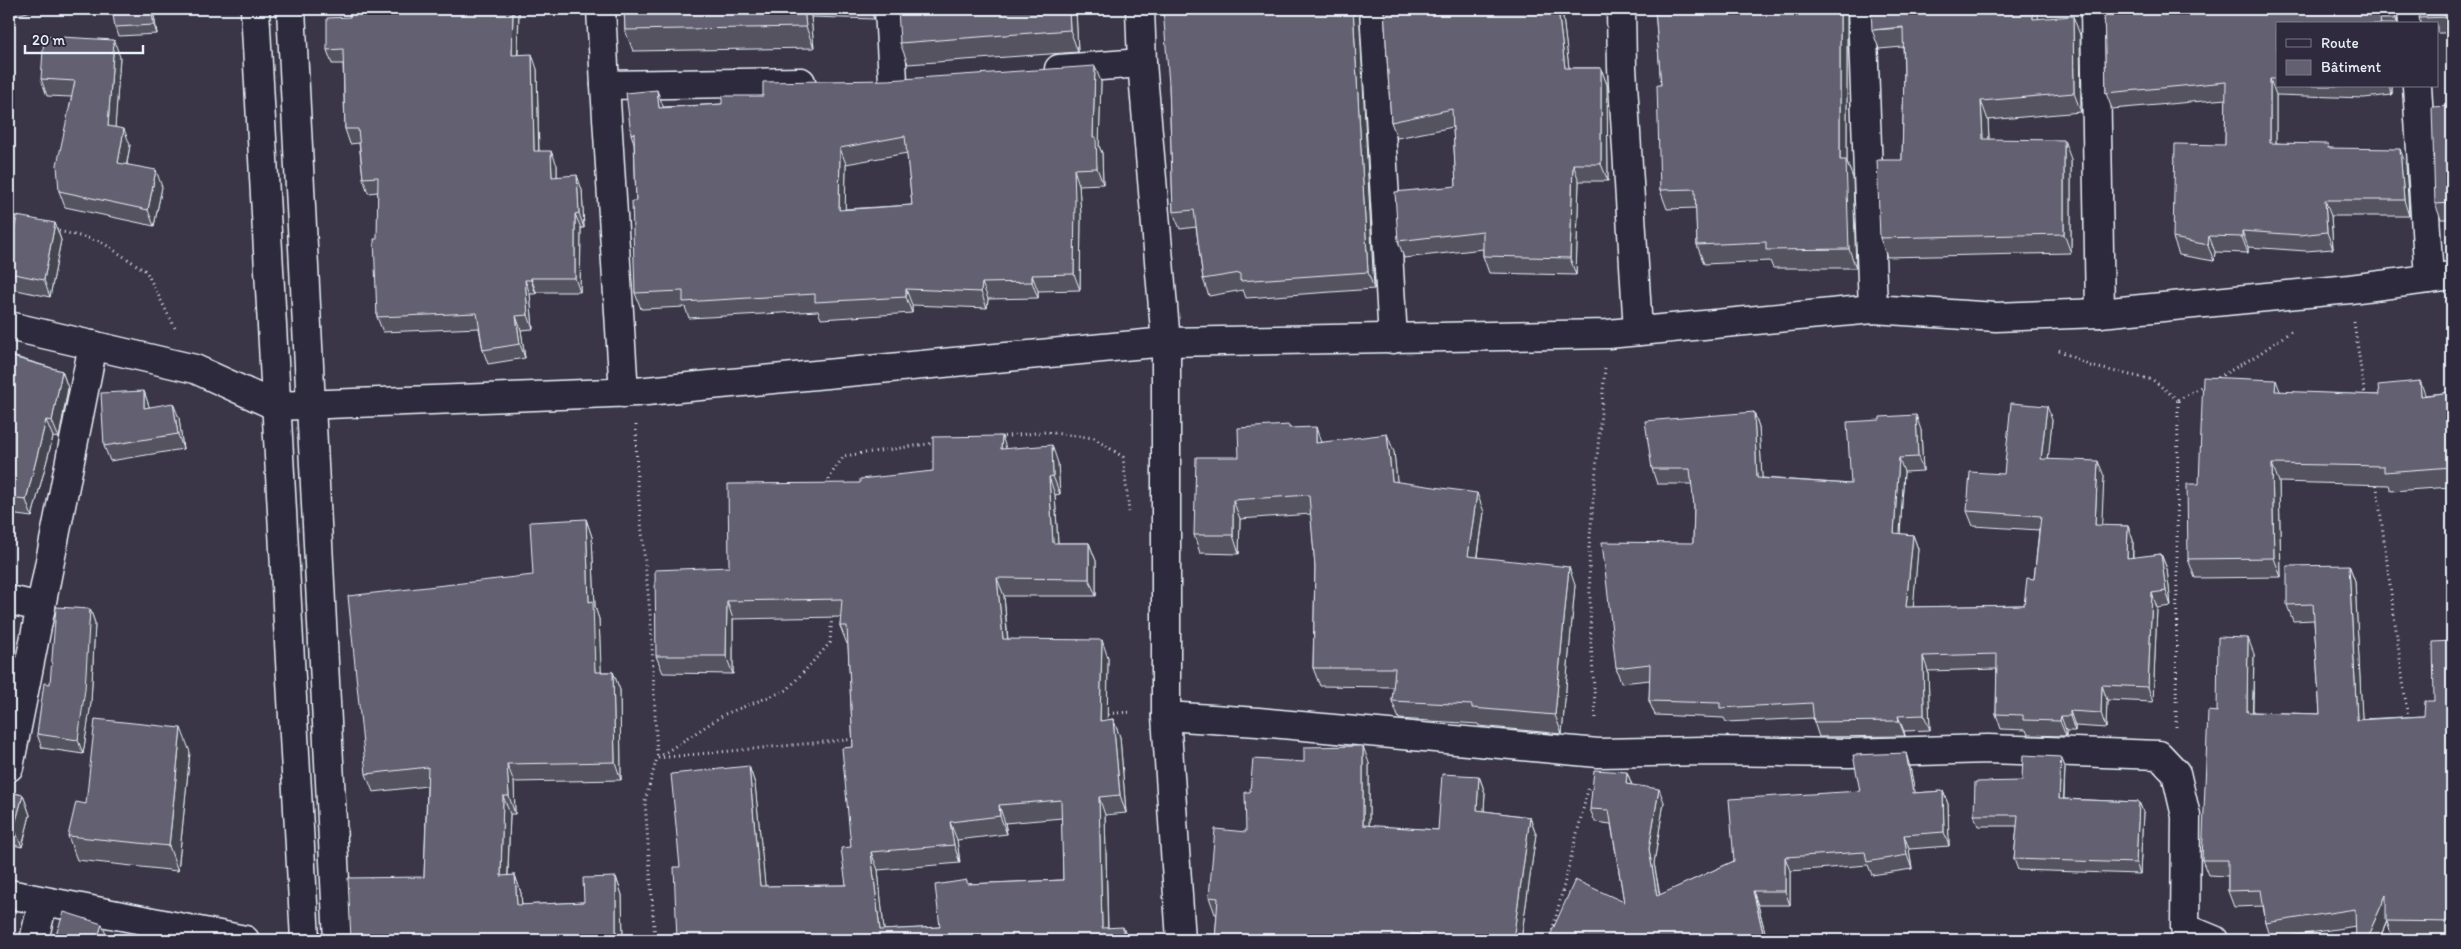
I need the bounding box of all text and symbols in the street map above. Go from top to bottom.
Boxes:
scale bar [25,22,142,54]
legend [2276,22,2438,88]
text: 20 m [32,31,66,49]
text: Route [2321,34,2359,52]
text: Bâtiment [2321,58,2382,76]

